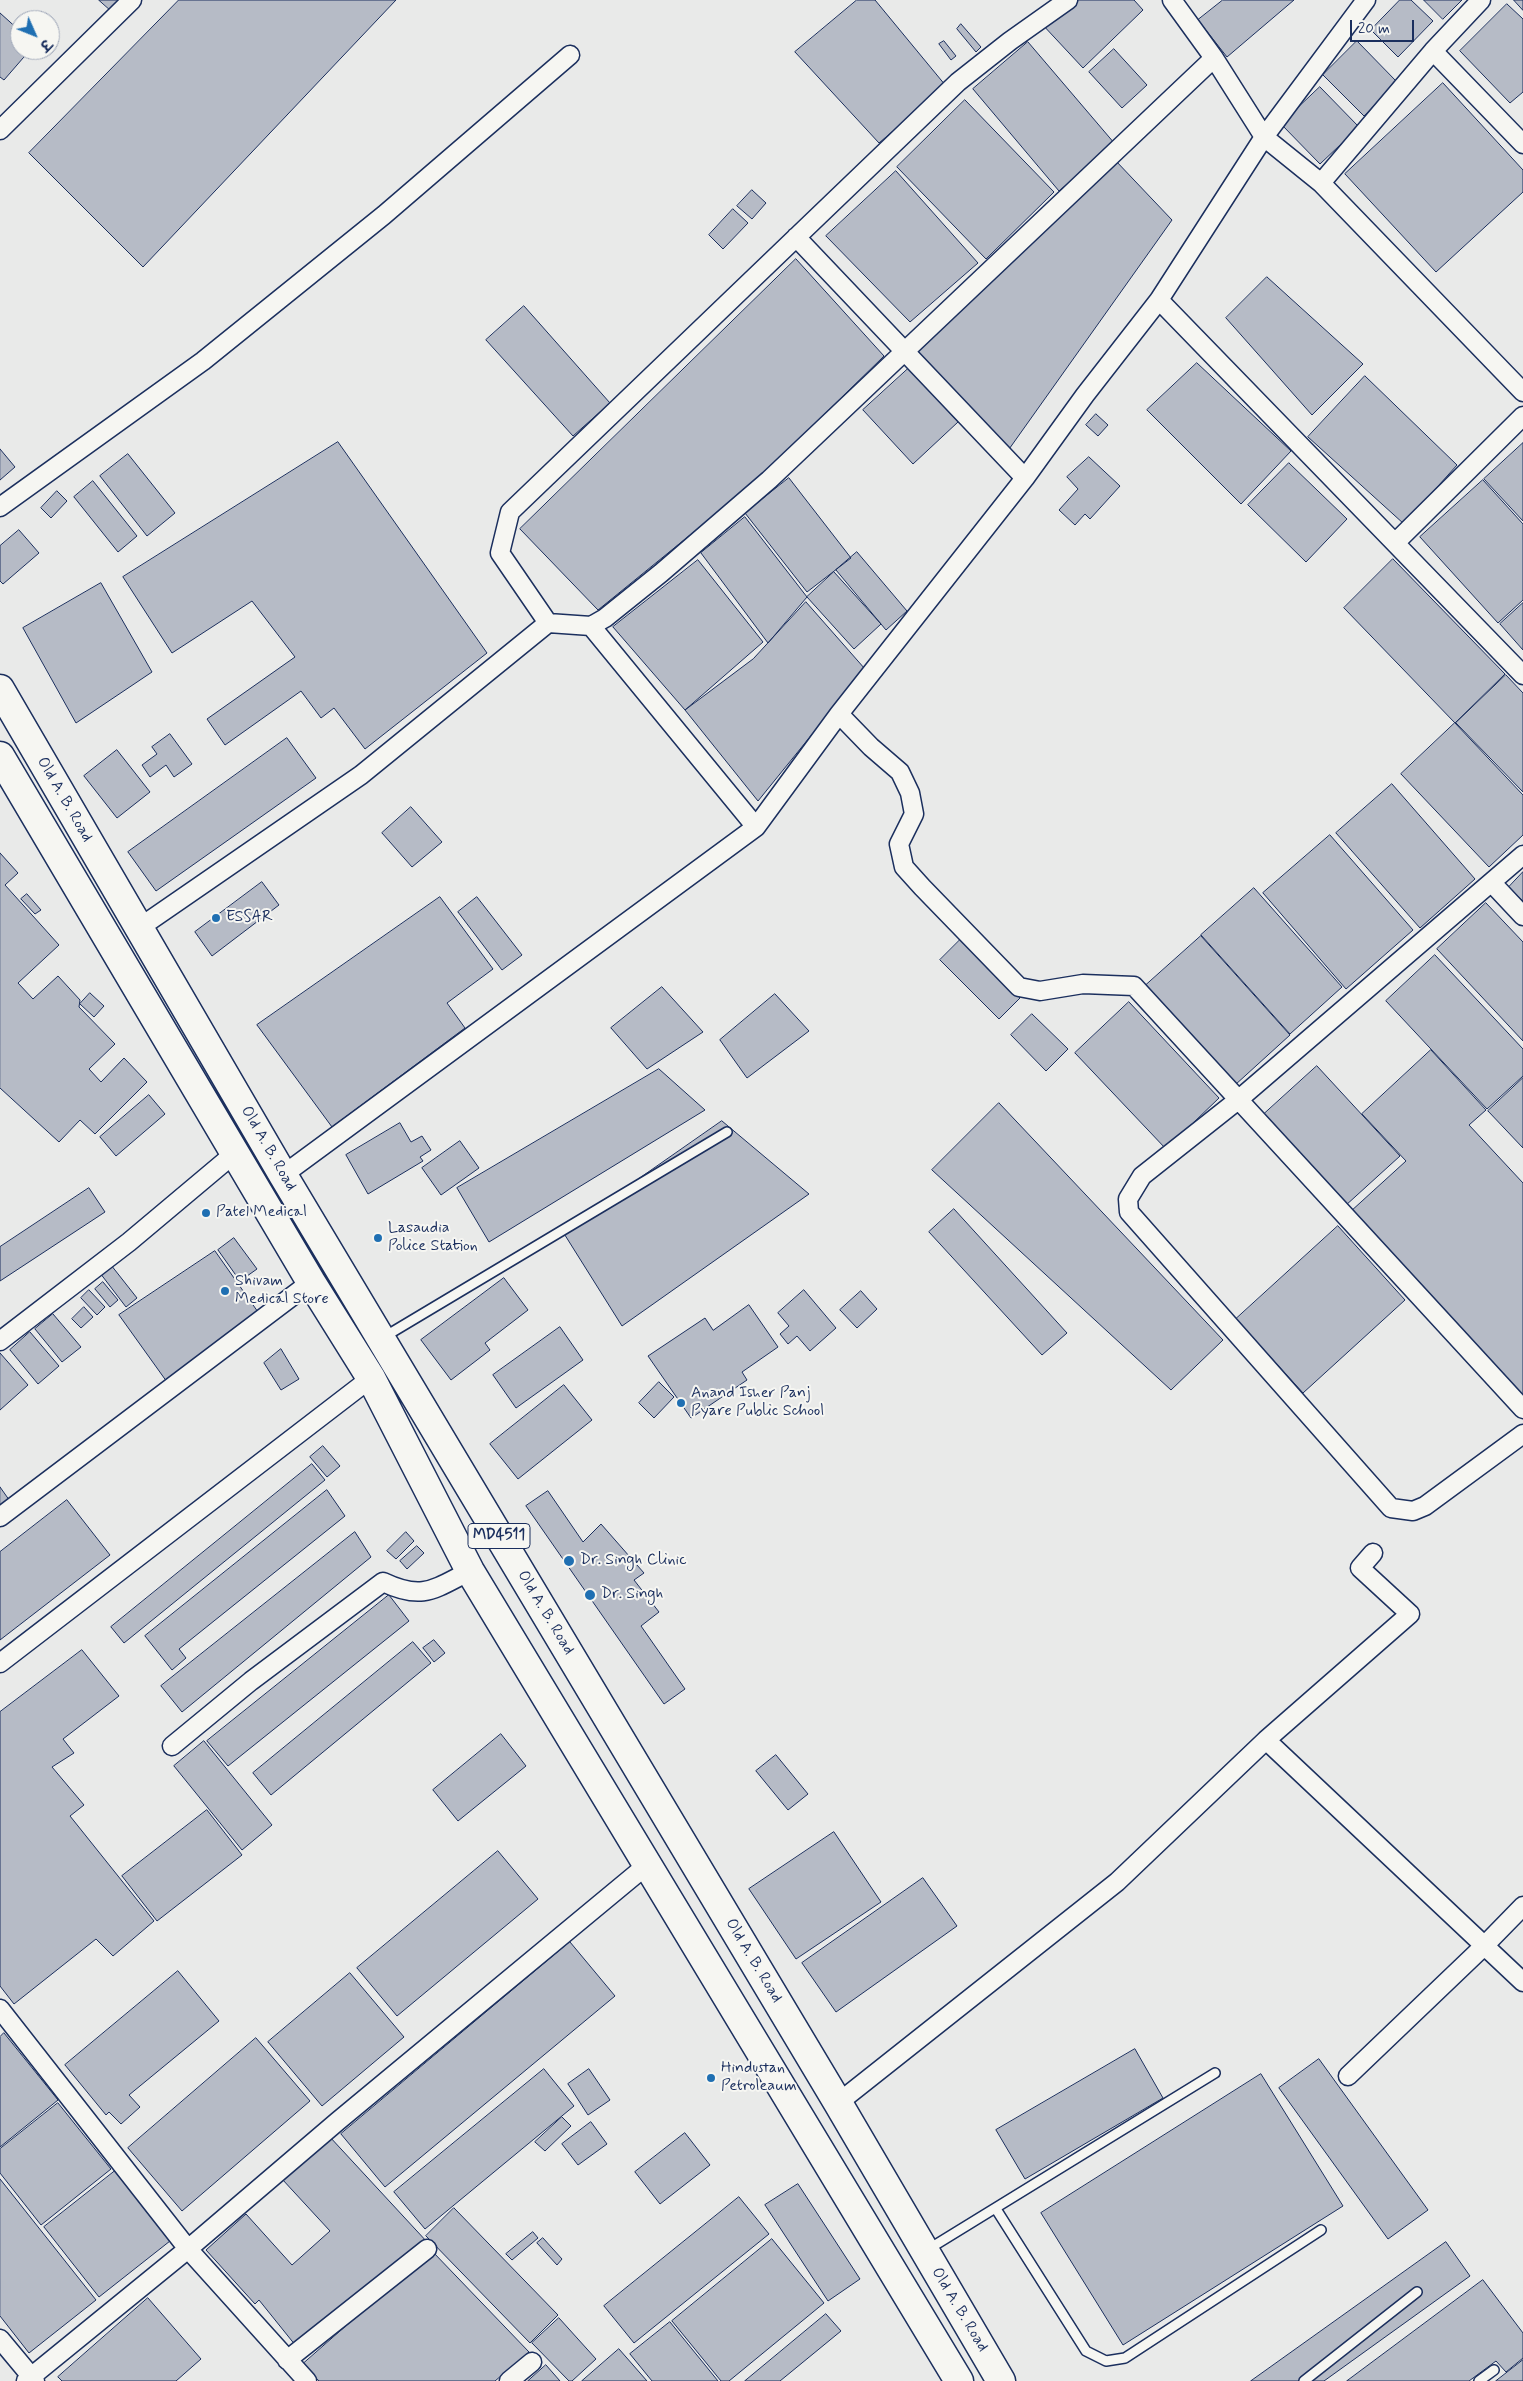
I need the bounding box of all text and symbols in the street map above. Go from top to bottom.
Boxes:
north arrow [10,10,60,60]
scale bar [1353,10,1417,42]
text: 20 m [1358,19,1390,39]
text: उ [35,35,55,54]
street label: Old A. B. Road [32,754,96,846]
place label: ESSAR [226,908,273,928]
marker: ESSAR [210,912,222,924]
street label: Old A. B. Road [236,1103,300,1195]
place label: Patel Medical [216,1203,307,1223]
marker: Patel Medical [200,1207,212,1219]
place label: Lasaudia Police Station [388,1219,478,1257]
marker: Lasaudia Police Station [372,1232,384,1244]
place label: Shivam Medical Store [235,1272,329,1310]
marker: Shivam Medical Store [219,1285,231,1297]
place label: Anand Isher Panj Pyare Public School [691,1384,824,1422]
marker: Anand Isher Panj Pyare Public School [675,1397,687,1409]
road number: MD4511 [468,1524,530,1548]
place label: Dr. Singh Clinic [580,1551,687,1571]
marker: Dr. Singh Clinic [562,1554,576,1568]
street label: Old A. B. Road [512,1567,578,1659]
place label: Dr. Singh [601,1585,664,1605]
marker: Dr. Singh [583,1588,597,1602]
street label: Old A. B. Road [720,1915,786,2007]
place label: Hindustan Petroleaum [721,2059,797,2097]
marker: Hindustan Petroleaum [705,2072,717,2084]
street label: Old A. B. Road [926,2264,992,2356]

